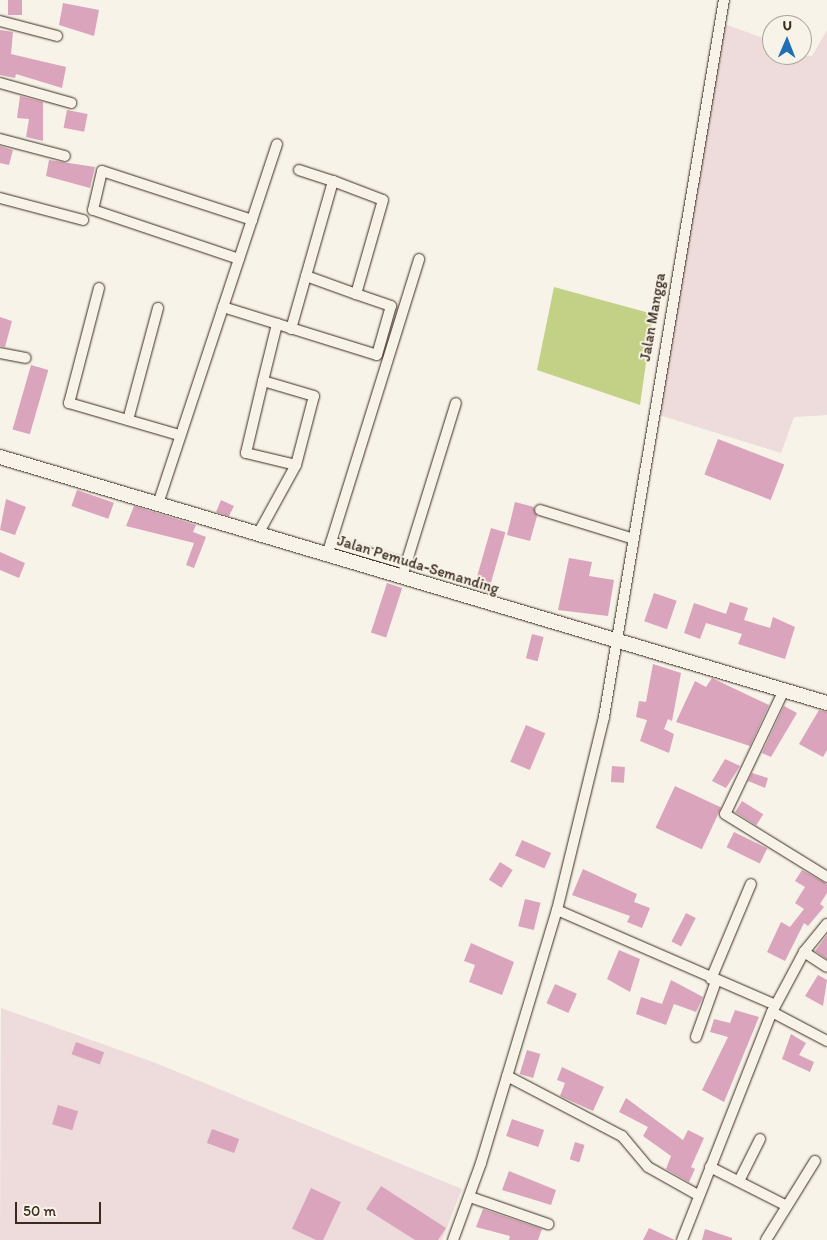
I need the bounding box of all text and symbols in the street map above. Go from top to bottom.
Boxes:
north arrow [762,15,812,65]
text: U [782,17,792,34]
street label: Jalan Mangga [636,272,670,362]
street label: Jalan Pemuda-Semanding [335,532,501,598]
scale bar [18,1192,104,1224]
text: 50 m [23,1202,56,1220]

